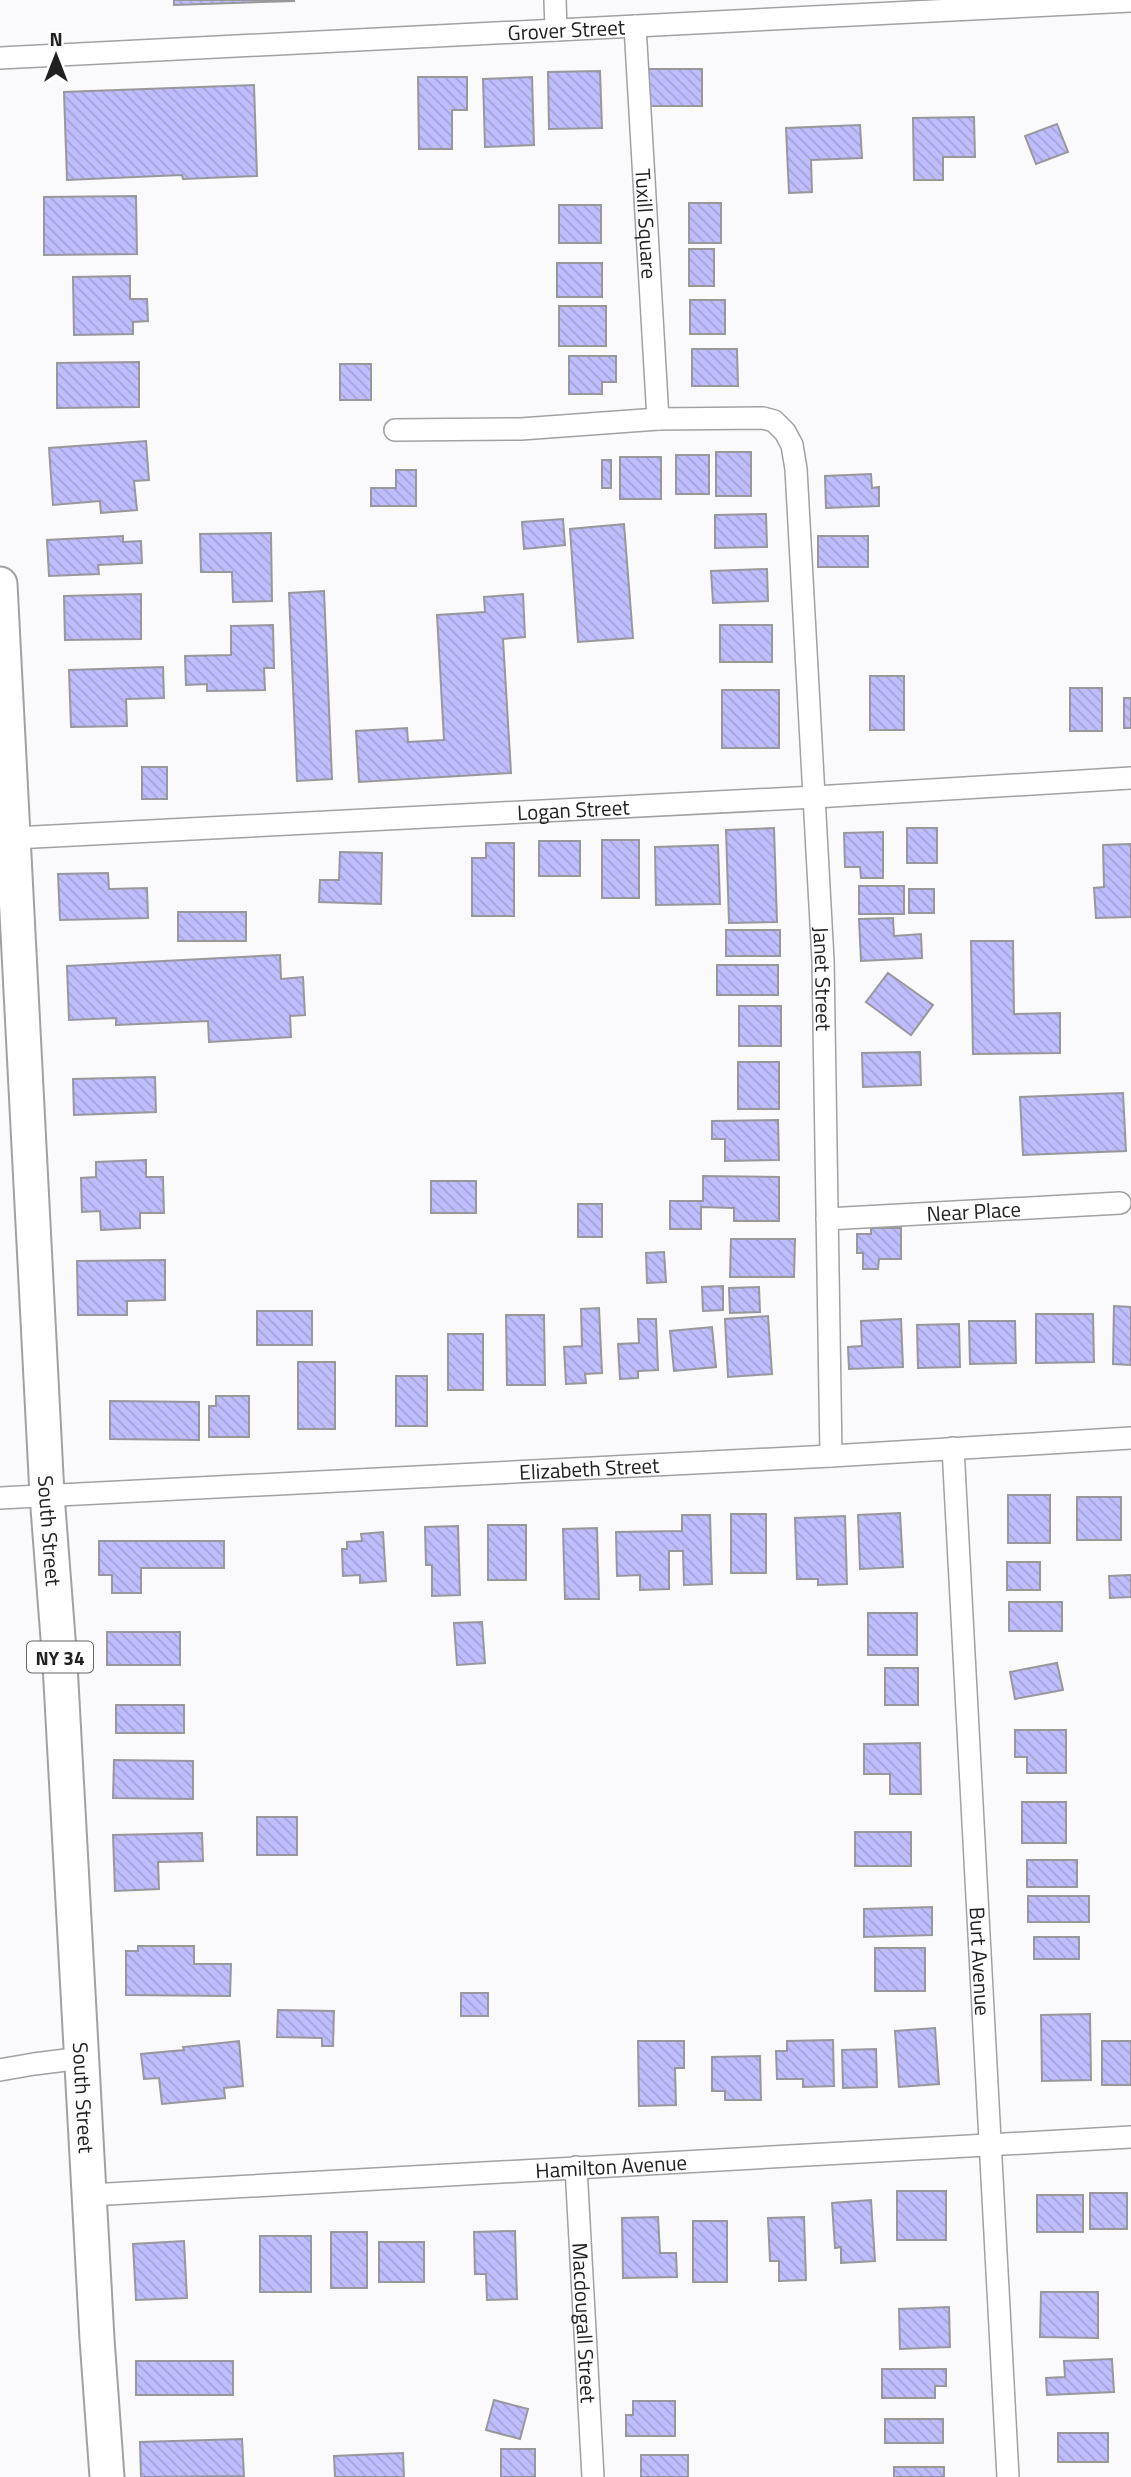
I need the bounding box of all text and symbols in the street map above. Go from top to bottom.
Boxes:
street label: Grover Street [507,10,626,48]
north arrow [21,21,91,91]
text: N [49,24,63,53]
street label: Tuxill Square [627,168,666,280]
street label: Logan Street [516,790,631,828]
street label: Janet Street [805,926,840,1032]
street label: Near Place [926,1192,1022,1230]
street label: Elizabeth Street [518,1449,661,1488]
street label: South Street [30,1474,70,1588]
road number: NY 34 [27,1642,93,1672]
street label: Burt Avenue [962,1906,999,2017]
street label: South Street [65,2041,103,2155]
street label: Hamilton Avenue [534,2146,688,2186]
street label: Macdougall Street [564,2242,605,2404]

